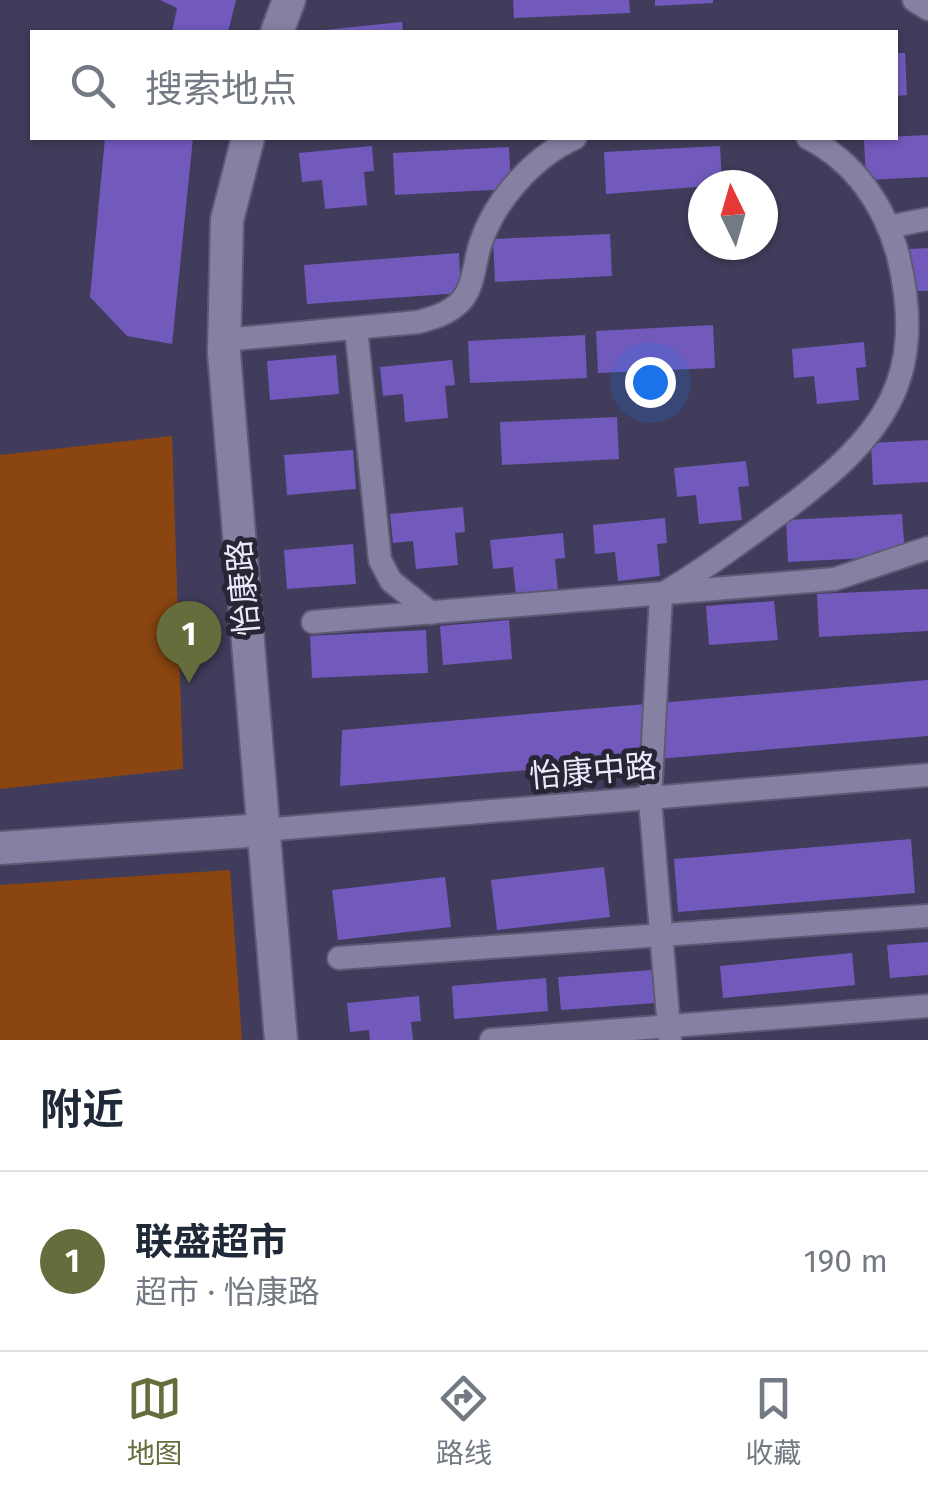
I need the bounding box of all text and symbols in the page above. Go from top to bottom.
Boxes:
search box [30,30,898,140]
icon: search [65,58,120,113]
text: 搜索地点 [145,66,297,112]
north arrow [688,170,778,260]
your location [625,357,676,408]
street label: 怡康路 [220,539,266,637]
pin: 1 [156,600,222,683]
street label: 怡康中路 [528,746,658,796]
text: 附近 [40,1085,124,1135]
text: 联盛超市 [135,1219,287,1265]
text: 1 [65,1242,80,1280]
text: 190 m [804,1242,888,1280]
text: 超市 · 怡康路 [135,1273,320,1311]
tab: 地图 [127,1371,183,1471]
tab: 路线 [436,1371,492,1471]
tab: 收藏 [745,1371,801,1471]

